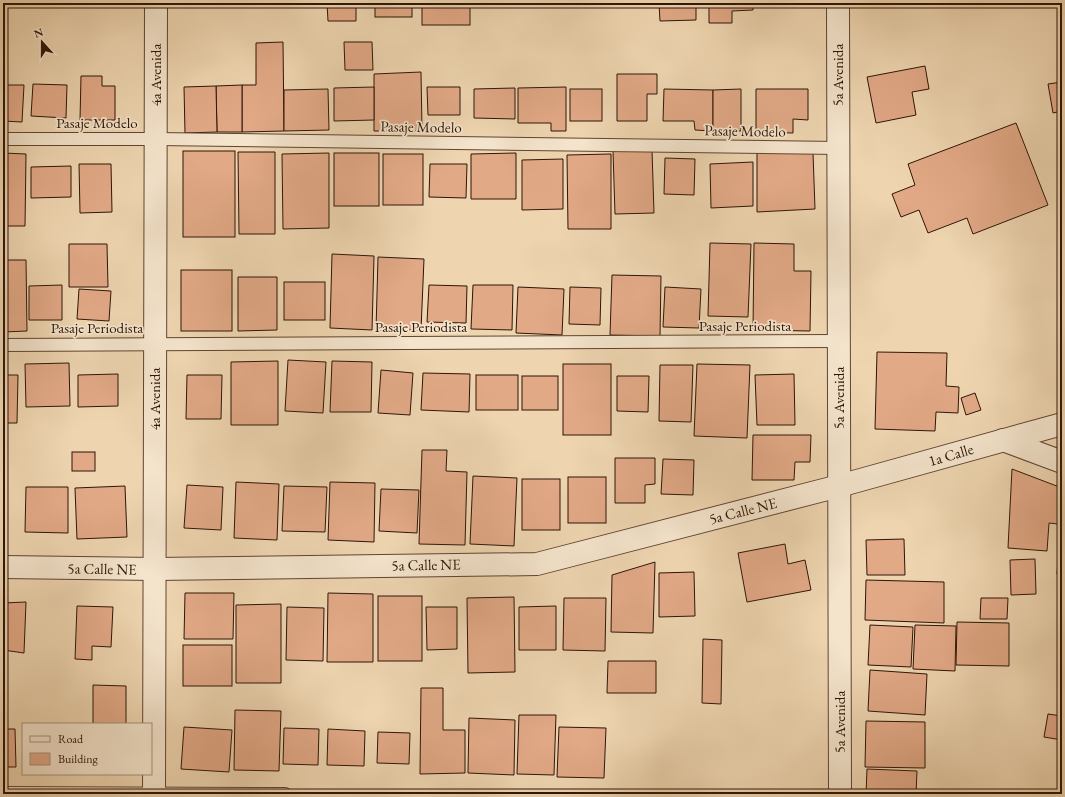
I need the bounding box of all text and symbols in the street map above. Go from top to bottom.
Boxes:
north arrow [22,22,62,62]
text: N [32,24,45,41]
street label: 4a Avenida [146,44,165,106]
street label: 5a Avenida [828,44,847,106]
street label: Pasaje Modelo [56,113,138,132]
street label: Pasaje Modelo [380,116,462,137]
street label: Pasaje Modelo [704,120,786,141]
street label: Pasaje Periodista [699,316,791,335]
street label: Pasaje Periodista [375,317,467,336]
street label: Pasaje Periodista [51,318,143,337]
street label: 5a Avenida [829,367,848,429]
street label: 4a Avenida [145,368,164,430]
street label: 1a Calle [926,439,976,470]
street label: 5a Calle NE [707,493,779,528]
street label: 5a Calle NE [391,554,461,575]
street label: 5a Calle NE [67,558,137,579]
street label: 5a Avenida [830,691,849,753]
legend [22,723,152,775]
text: Road [58,731,84,747]
text: Building [58,751,99,767]

